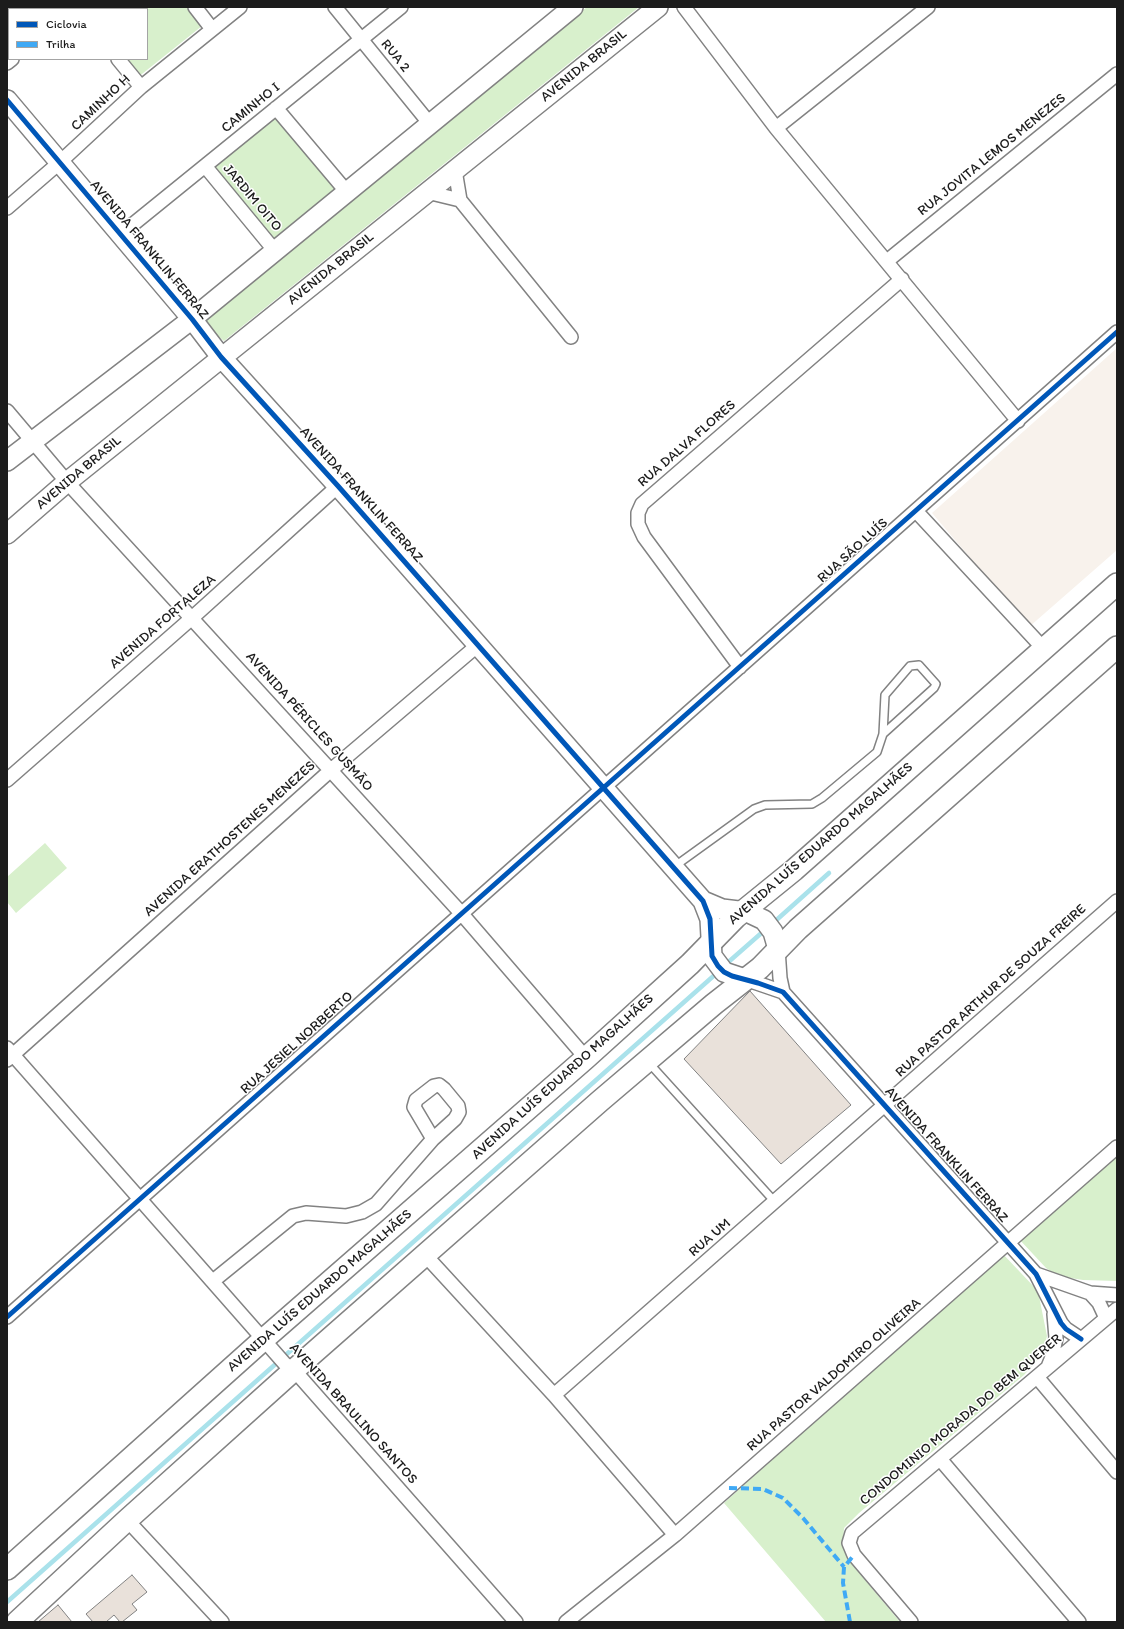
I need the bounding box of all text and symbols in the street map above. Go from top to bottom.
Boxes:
legend [8,8,148,60]
text: Ciclovia [46,17,87,31]
street label: AVENIDA BRASIL [538,26,630,106]
street label: RUA 2 [377,36,413,76]
text: Trilha [46,37,75,51]
street label: CAMINHO H [68,71,134,135]
street label: CAMINHO I [218,79,284,137]
street label: RUA JOVITA LEMOS MENEZES [915,90,1069,220]
street label: JARDIM OITO [219,161,285,235]
street label: AVENIDA FRANKLIN FERRAZ [86,177,212,323]
street label: AVENIDA BRASIL [285,229,377,309]
street label: RUA DALVA FLORES [635,397,739,491]
street label: AVENIDA FRANKLIN FERRAZ [296,424,426,566]
street label: AVENIDA BRASIL [33,433,125,513]
street label: RUA SÃO LUÍS [814,515,892,587]
street label: AVENIDA FORTALEZA [107,571,219,673]
street label: AVENIDA PÉRICLES GUSMÃO [242,649,376,795]
street label: AVENIDA ERATHOSTENES MENEZES [141,758,319,920]
street label: AVENIDA LUÍS EDUARDO MAGALHÃES [725,759,917,929]
street label: RUA PASTOR ARTHUR DE SOUZA FREIRE [892,901,1090,1081]
street label: RUA JESIEL NORBERTO [237,988,357,1098]
street label: AVENIDA LUÍS EDUARDO MAGALHÃES [469,991,657,1163]
street label: AVENIDA FRANKLIN FERRAZ [881,1084,1011,1226]
street label: AVENIDA LUÍS EDUARDO MAGALHÃES [224,1206,416,1376]
street label: RUA UM [686,1215,734,1261]
street label: RUA PASTOR VALDOMIRO OLIVEIRA [744,1295,924,1455]
street label: CONDOMINIO MORADA DO BEM QUERER [857,1331,1065,1509]
street label: AVENIDA BRAULINO SANTOS [285,1340,421,1488]

